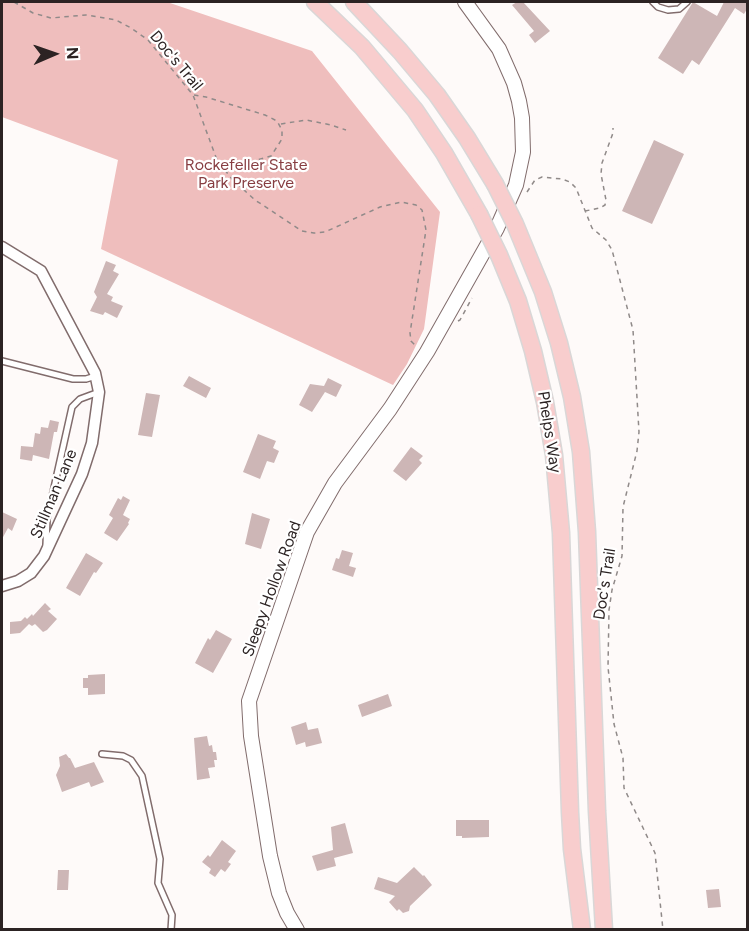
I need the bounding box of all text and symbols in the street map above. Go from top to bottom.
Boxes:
north arrow [24,24,84,84]
street label: Doc's Trail [145,27,207,95]
text: N [63,47,82,60]
park label: Rockefeller State Park Preserve [185,155,307,193]
street label: Phelps Way [533,390,565,474]
street label: Stillman Lane [27,446,81,542]
street label: Sleepy Hollow Road [238,518,306,660]
street label: Doc's Trail [590,547,620,621]

